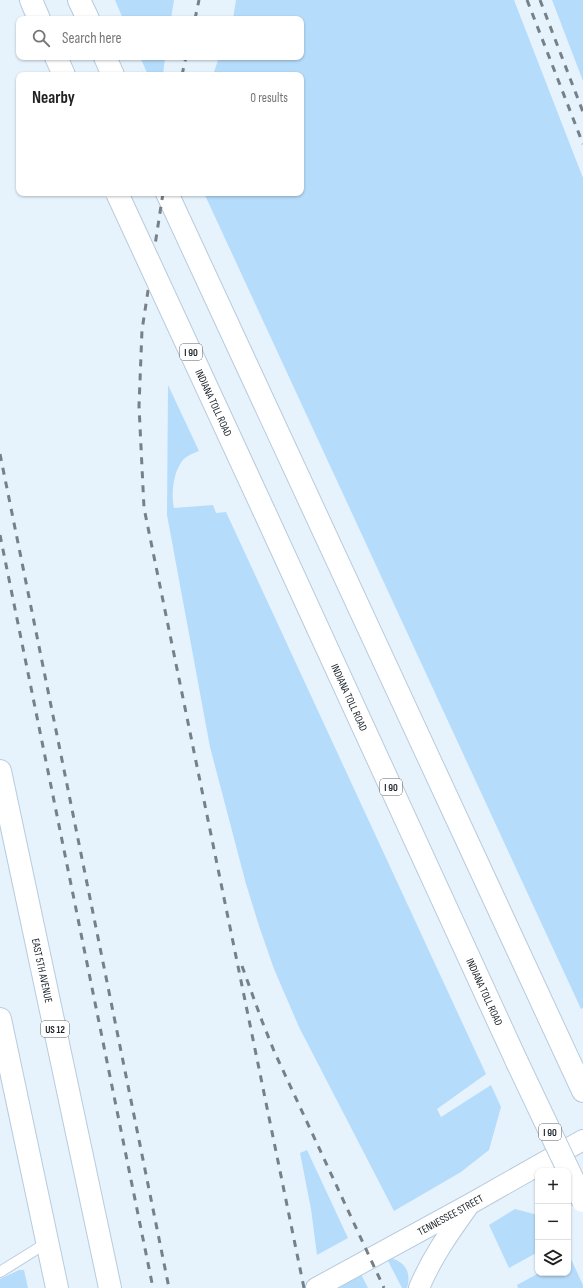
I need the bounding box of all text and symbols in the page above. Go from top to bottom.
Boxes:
search box [16,16,304,60]
icon: search [30,27,52,49]
text: Search here [62,29,122,48]
text: Nearby [32,88,75,108]
text: 0 results [250,90,288,106]
road number: I 90 [180,344,202,360]
street label: INDIANA TOLL ROAD [192,367,235,439]
street label: INDIANA TOLL ROAD [328,662,370,733]
road number: I 90 [380,779,402,795]
street label: EAST 5TH AVENUE [29,937,55,1004]
street label: INDIANA TOLL ROAD [463,956,505,1028]
road number: US 12 [41,1021,69,1037]
road number: I 90 [539,1124,561,1140]
map controls [535,1168,571,1276]
button: + [535,1168,571,1204]
street label: TENNESSEE STREET [416,1192,486,1238]
button: − [535,1204,571,1240]
button: layers [535,1240,571,1276]

